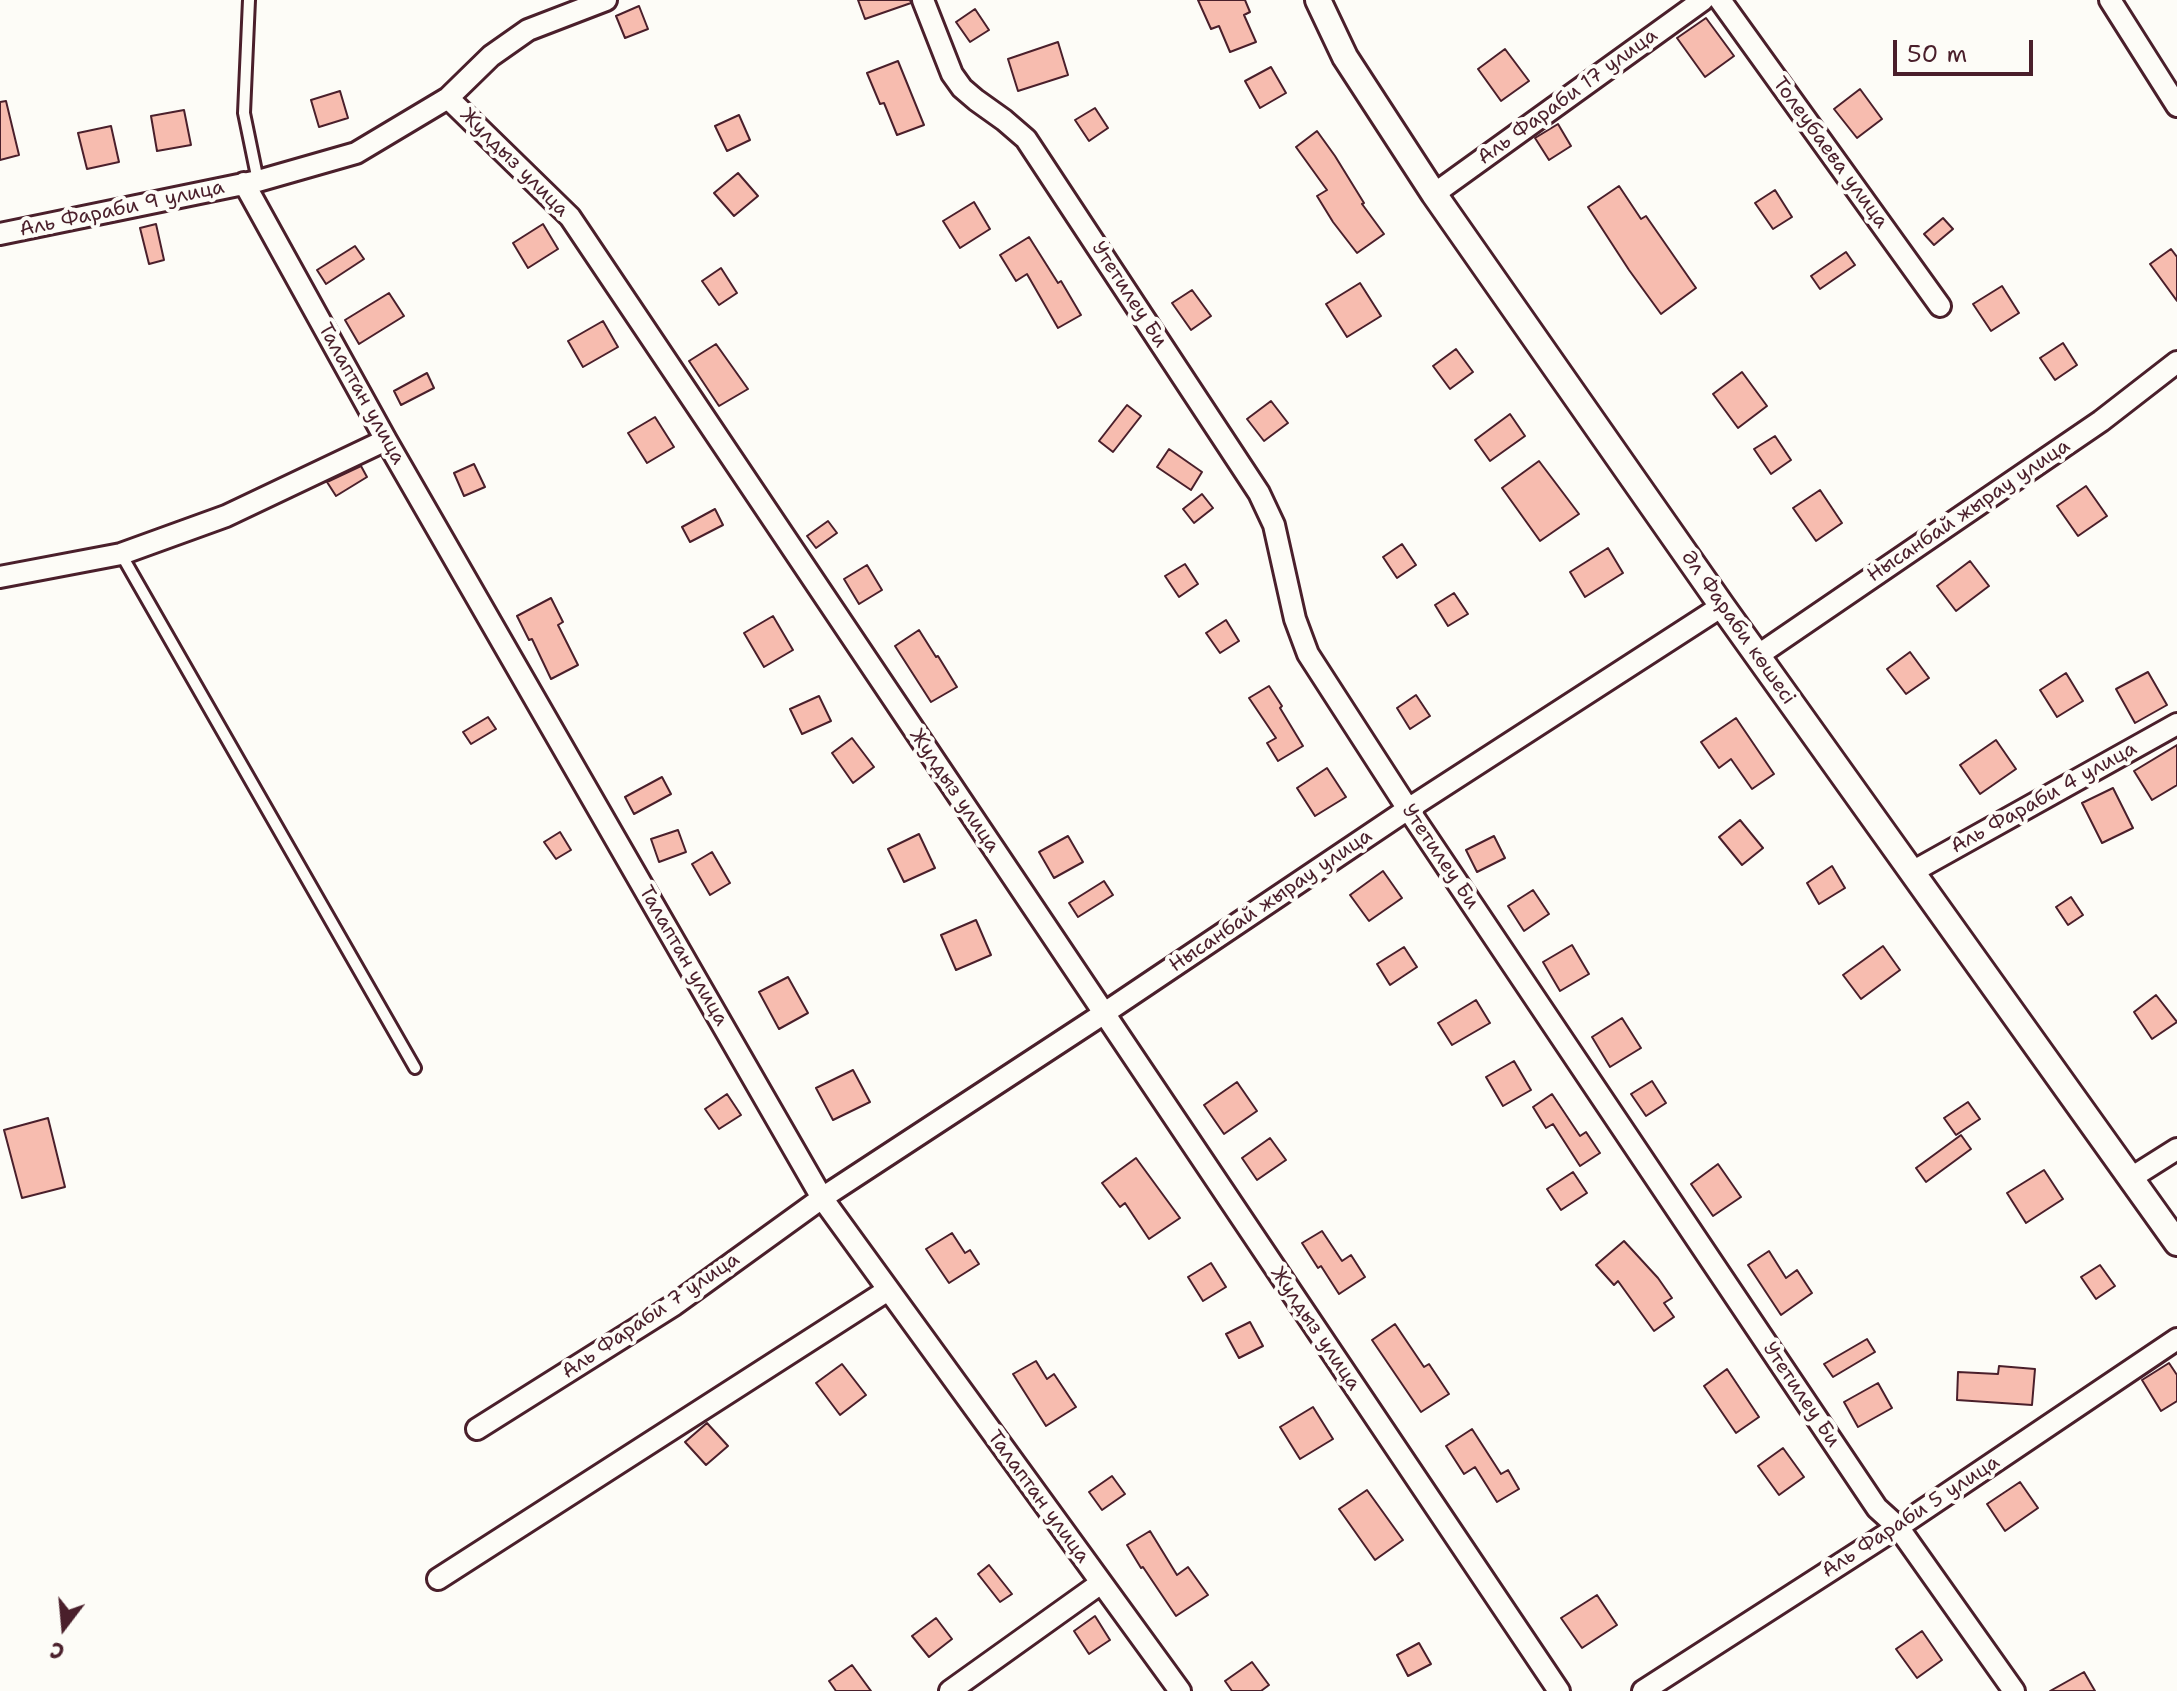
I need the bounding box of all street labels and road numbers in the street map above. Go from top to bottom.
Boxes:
street label: Аль Фараби 17 улица [1473,24,1663,170]
street label: Толеубаева улица [1767,73,1893,233]
street label: Жулдыз улица [455,104,573,222]
street label: Аль Фараби 9 улица [17,176,227,242]
street label: Утетилеу Би [1086,237,1172,353]
street label: Талаптан улица [312,319,410,469]
street label: Нысанбай жырау улица [1863,434,2075,588]
street label: Әл Фараби көшесі [1676,546,1800,710]
street label: Жулдыз улица [904,725,1004,857]
street label: Аль Фараби 4 улица [1947,737,2141,859]
street label: Утетилеу Би [1396,800,1484,914]
street label: Нысанбай жырау улица [1165,824,1377,978]
street label: Талаптан улица [633,882,733,1030]
street label: Аль Фараби 7 улица [558,1248,744,1384]
street label: Жулдыз улица [1265,1263,1365,1395]
street label: Утетилеу Би [1757,1338,1845,1452]
street label: Талаптан улица [982,1426,1094,1568]
street label: Аль Фараби 5 улица [1818,1451,2004,1583]

